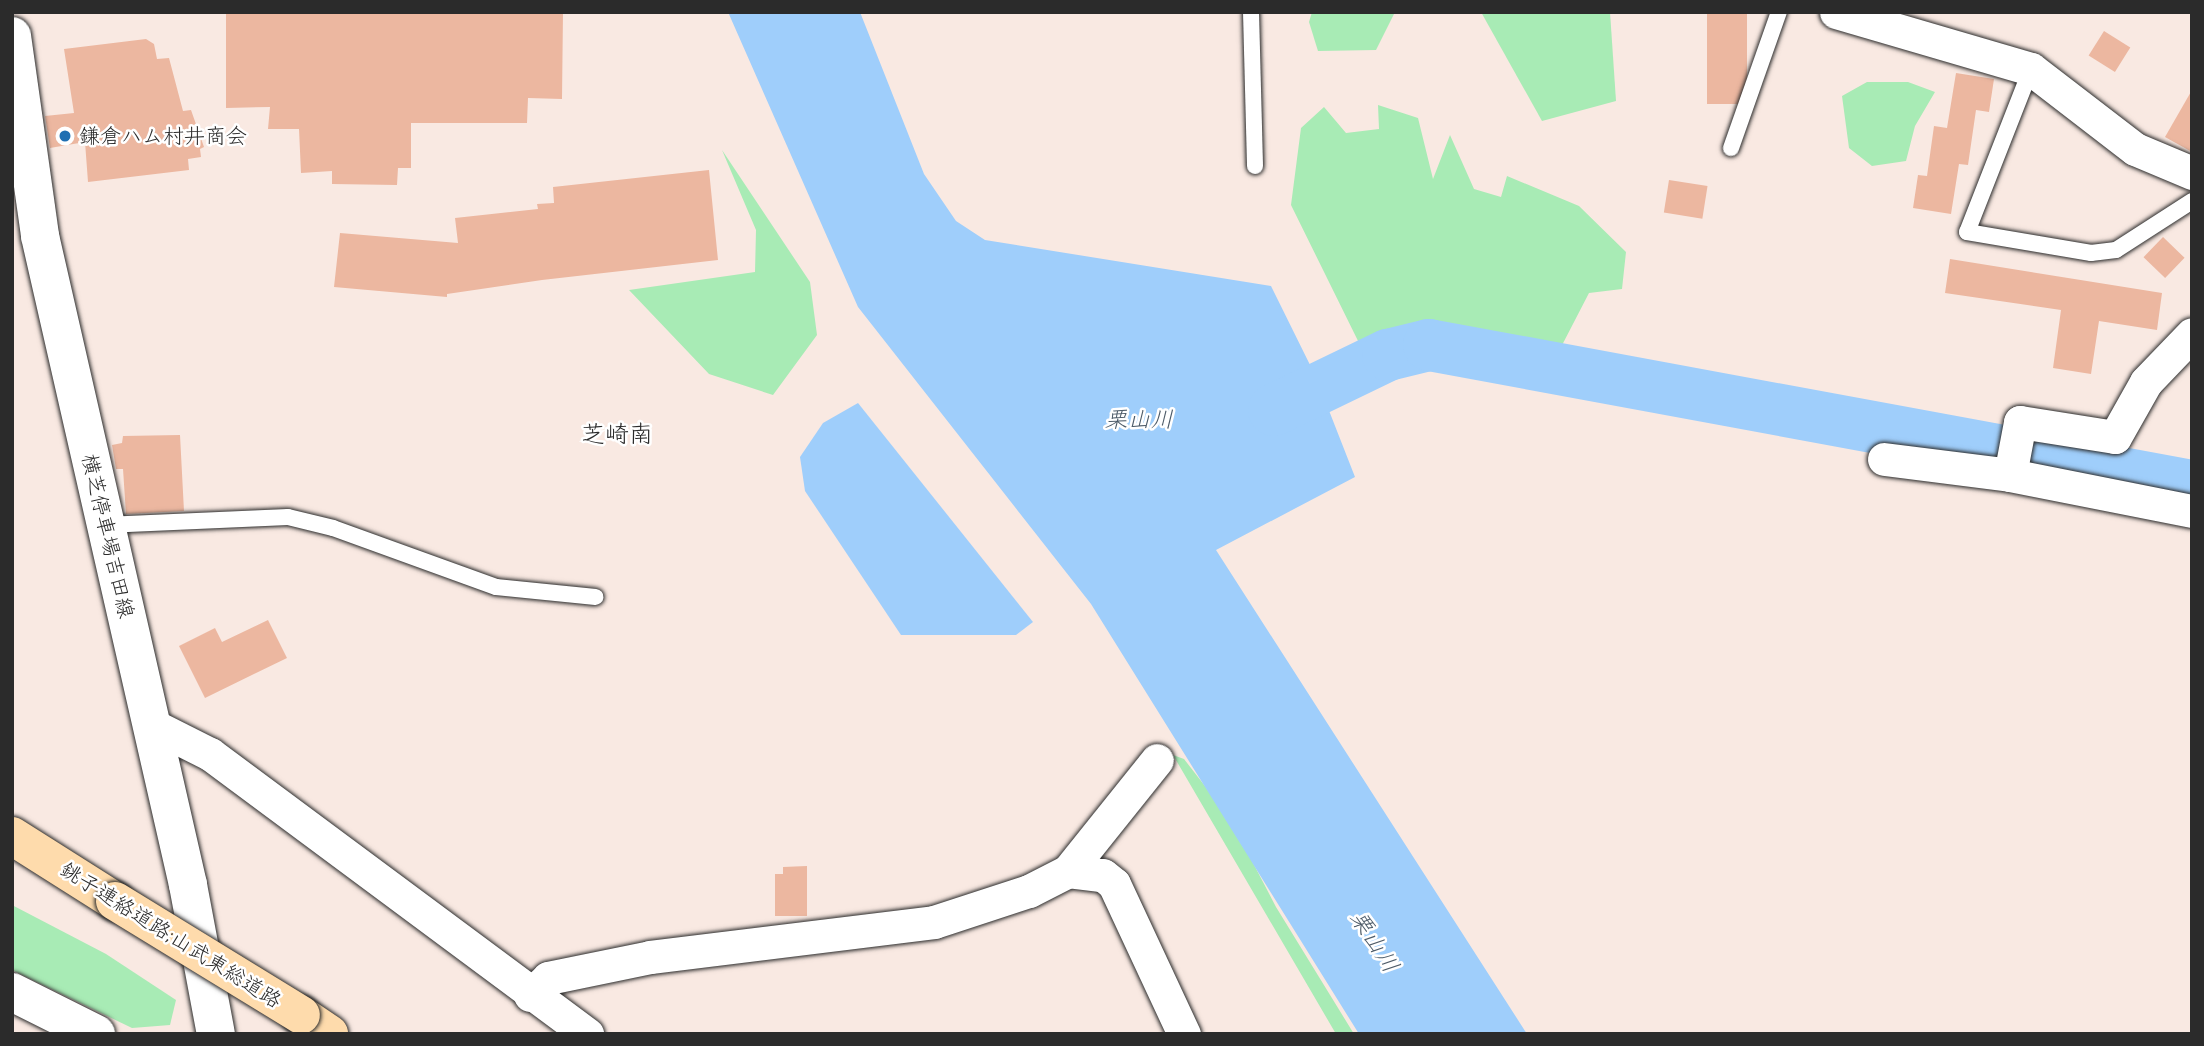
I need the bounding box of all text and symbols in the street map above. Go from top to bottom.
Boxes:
place label: 鎌倉ハム村井商会 [79,123,247,149]
marker: 鎌倉ハム村井商会 [57,128,73,144]
water label: 栗山川 [1105,406,1173,434]
district label: 芝崎南 [581,421,653,449]
street label: 横芝停車場吉田線 [77,451,139,621]
street label: 銚子連絡道路;山武東総道路 [56,856,286,1014]
water label: 栗山川 [1344,906,1404,978]

